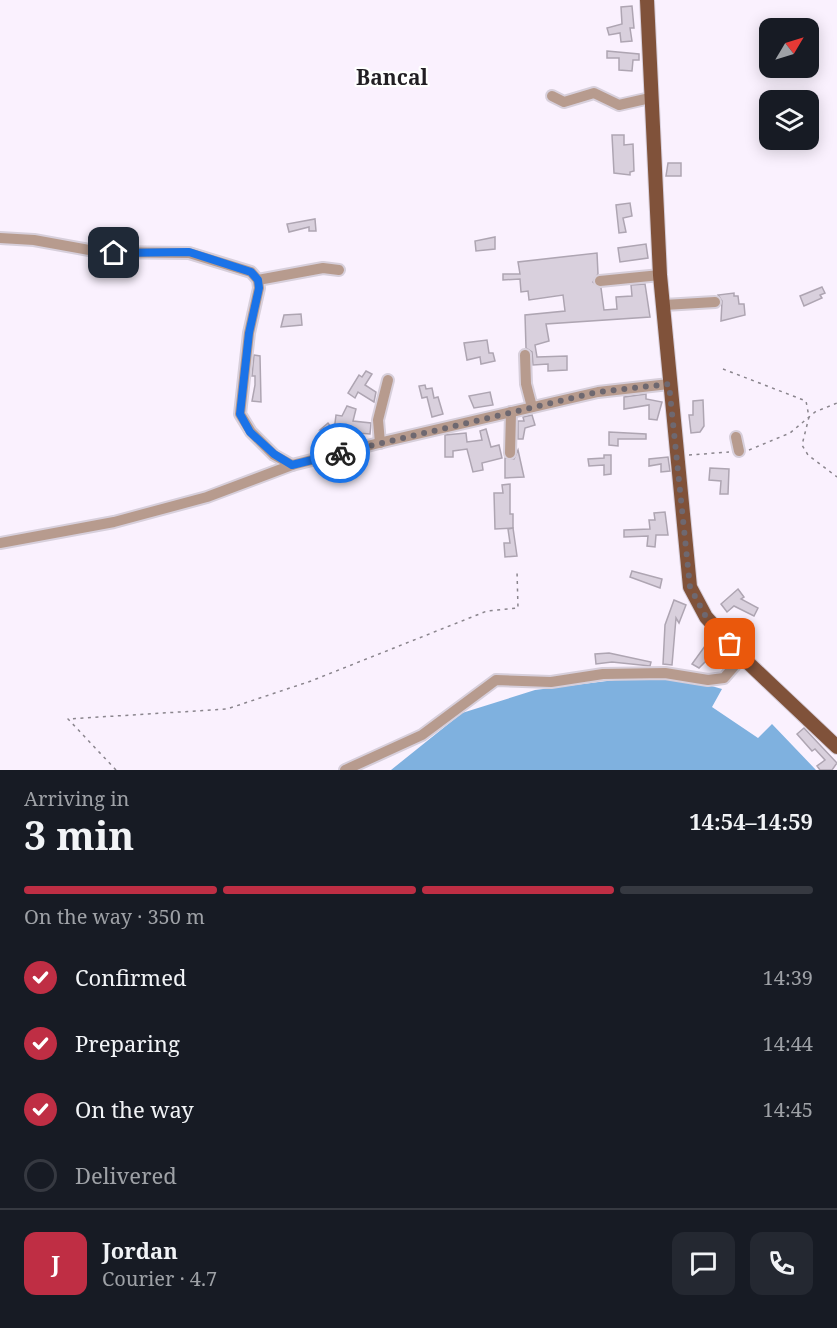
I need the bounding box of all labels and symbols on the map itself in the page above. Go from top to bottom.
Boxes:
north arrow [759,18,819,78]
district label: Bancal [356,63,428,91]
pin [88,227,139,278]
courier [310,423,370,483]
pin [704,618,755,669]

